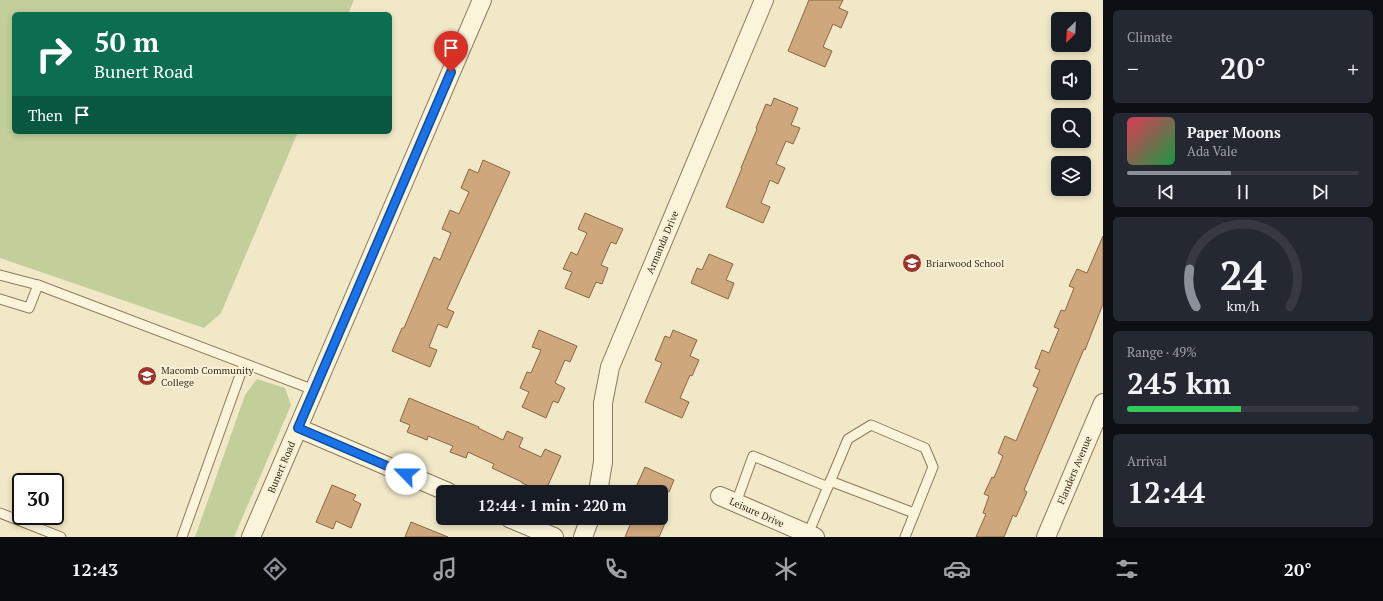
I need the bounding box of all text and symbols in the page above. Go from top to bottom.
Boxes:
north arrow [1051,12,1091,52]
map controls [1051,12,1091,196]
text: 50 m [94,23,159,60]
icon: right [28,28,80,80]
text: Climate [1127,28,1172,46]
pin [434,31,468,72]
icon: arrive [440,37,462,59]
text: 20° [1220,48,1266,88]
text: − [1127,54,1139,83]
text: + [1347,54,1359,83]
text: Bunert Road [94,59,193,83]
button: sound [1051,60,1091,100]
icon: arrive [71,104,93,126]
text: Then [28,105,63,125]
button: search [1051,108,1091,148]
text: Paper Moons [1187,122,1281,142]
text: Ada Vale [1187,142,1237,160]
button: layers [1051,156,1091,196]
icon: previous [1155,181,1177,203]
icon: pause [1232,181,1254,203]
icon: next [1309,181,1331,203]
street label: Armanda Drive [643,209,682,276]
text: 24 [1219,246,1267,301]
school or university icon: Briarwood School [901,252,923,274]
place label: Briarwood School [926,257,1004,270]
text: km/h [1227,295,1260,314]
text: Range · 49% [1127,343,1197,361]
text: 245 km [1127,363,1231,403]
place label: Macomb Community College [161,364,255,389]
school or university icon: Macomb Community College [136,365,158,387]
street label: Flanders Avenue [1054,434,1095,506]
street label: Bunert Road [265,439,298,495]
text: Arrival [1127,452,1167,470]
position arrow [385,453,427,495]
text: 12:44 [1127,472,1205,512]
speed limit sign: 30 [12,473,64,525]
text: 12:44 · 1 min · 220 m [478,495,626,515]
street label: Leisure Drive [727,495,786,530]
icon: directions [261,555,289,583]
icon: music [431,555,459,583]
icon: phone [602,555,630,583]
icon: climate [772,555,800,583]
icon: car [943,555,971,583]
icon: filters [1113,555,1141,583]
text: 12:43 [71,557,118,581]
text: 20° [1284,557,1312,581]

